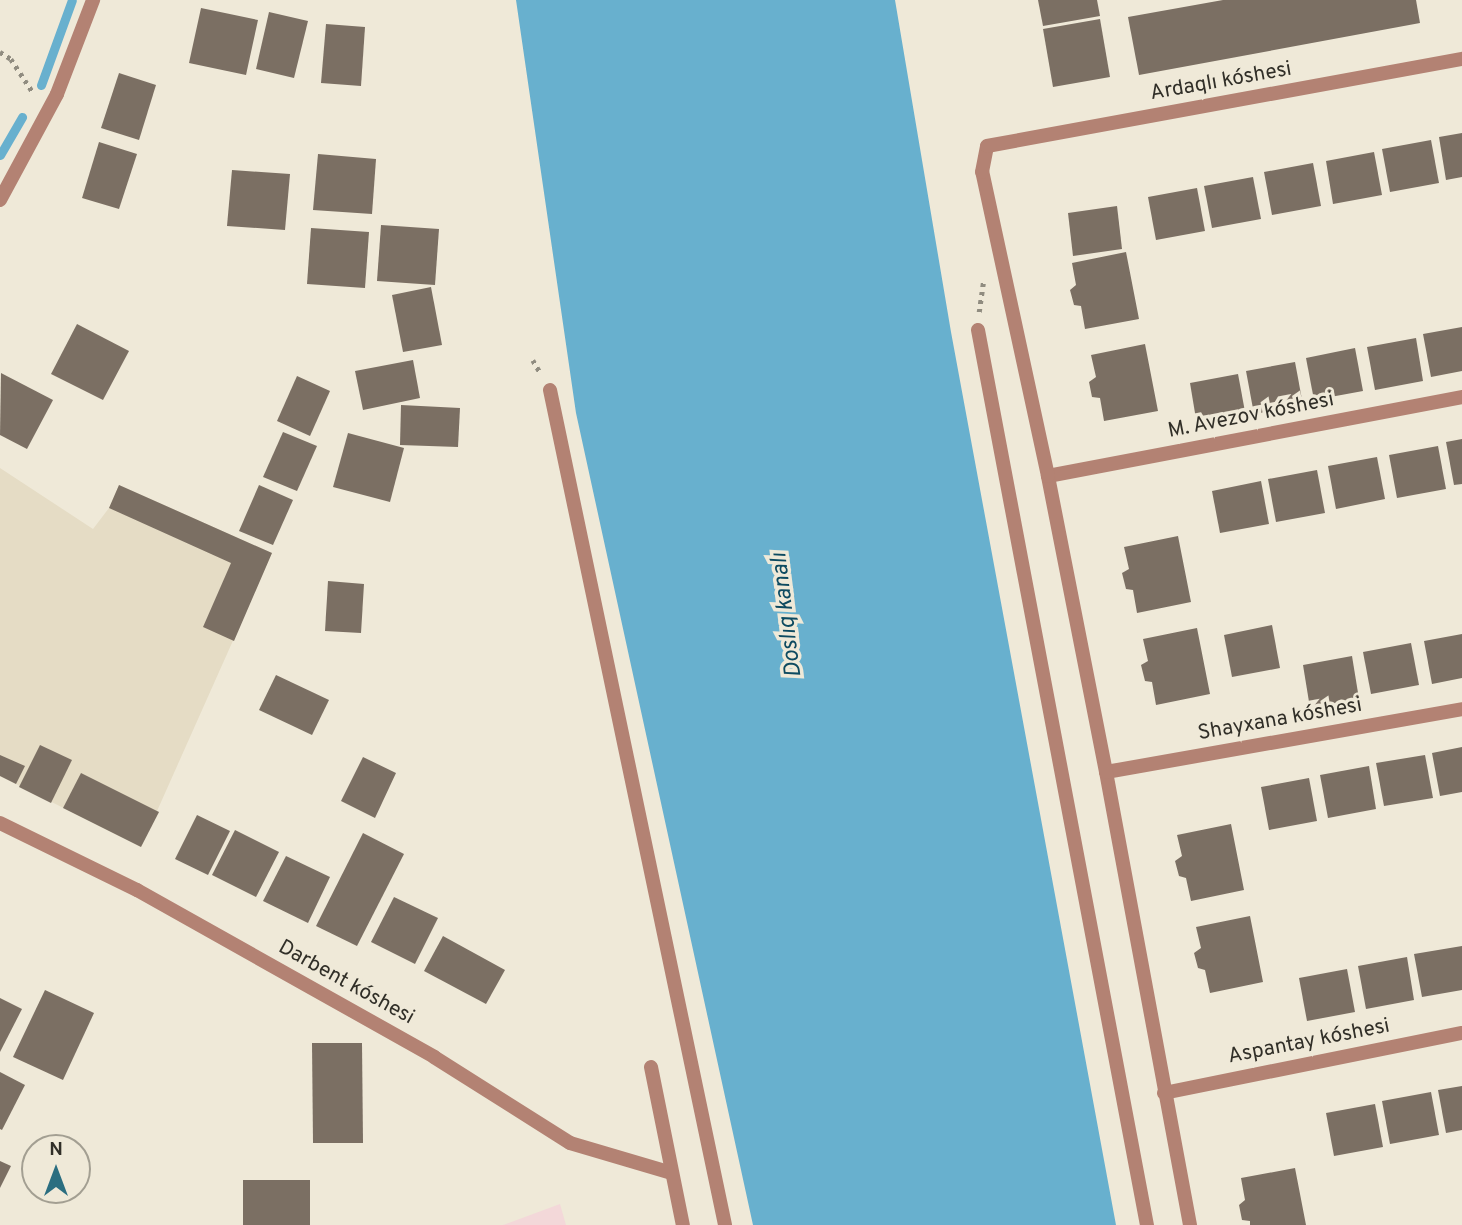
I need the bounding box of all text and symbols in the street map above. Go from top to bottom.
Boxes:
street label: Ardaqlı kóshesi [1148,57,1294,107]
street label: M. Avezov kóshesi [1165,387,1337,445]
water label: Doslıq kanalı [767,551,809,679]
street label: Shayxana kóshesi [1196,693,1364,747]
street label: Darbent kóshesi [273,935,419,1031]
street label: Aspantay kóshesi [1226,1014,1392,1070]
north arrow [21,1134,91,1204]
text: N [49,1138,63,1162]

